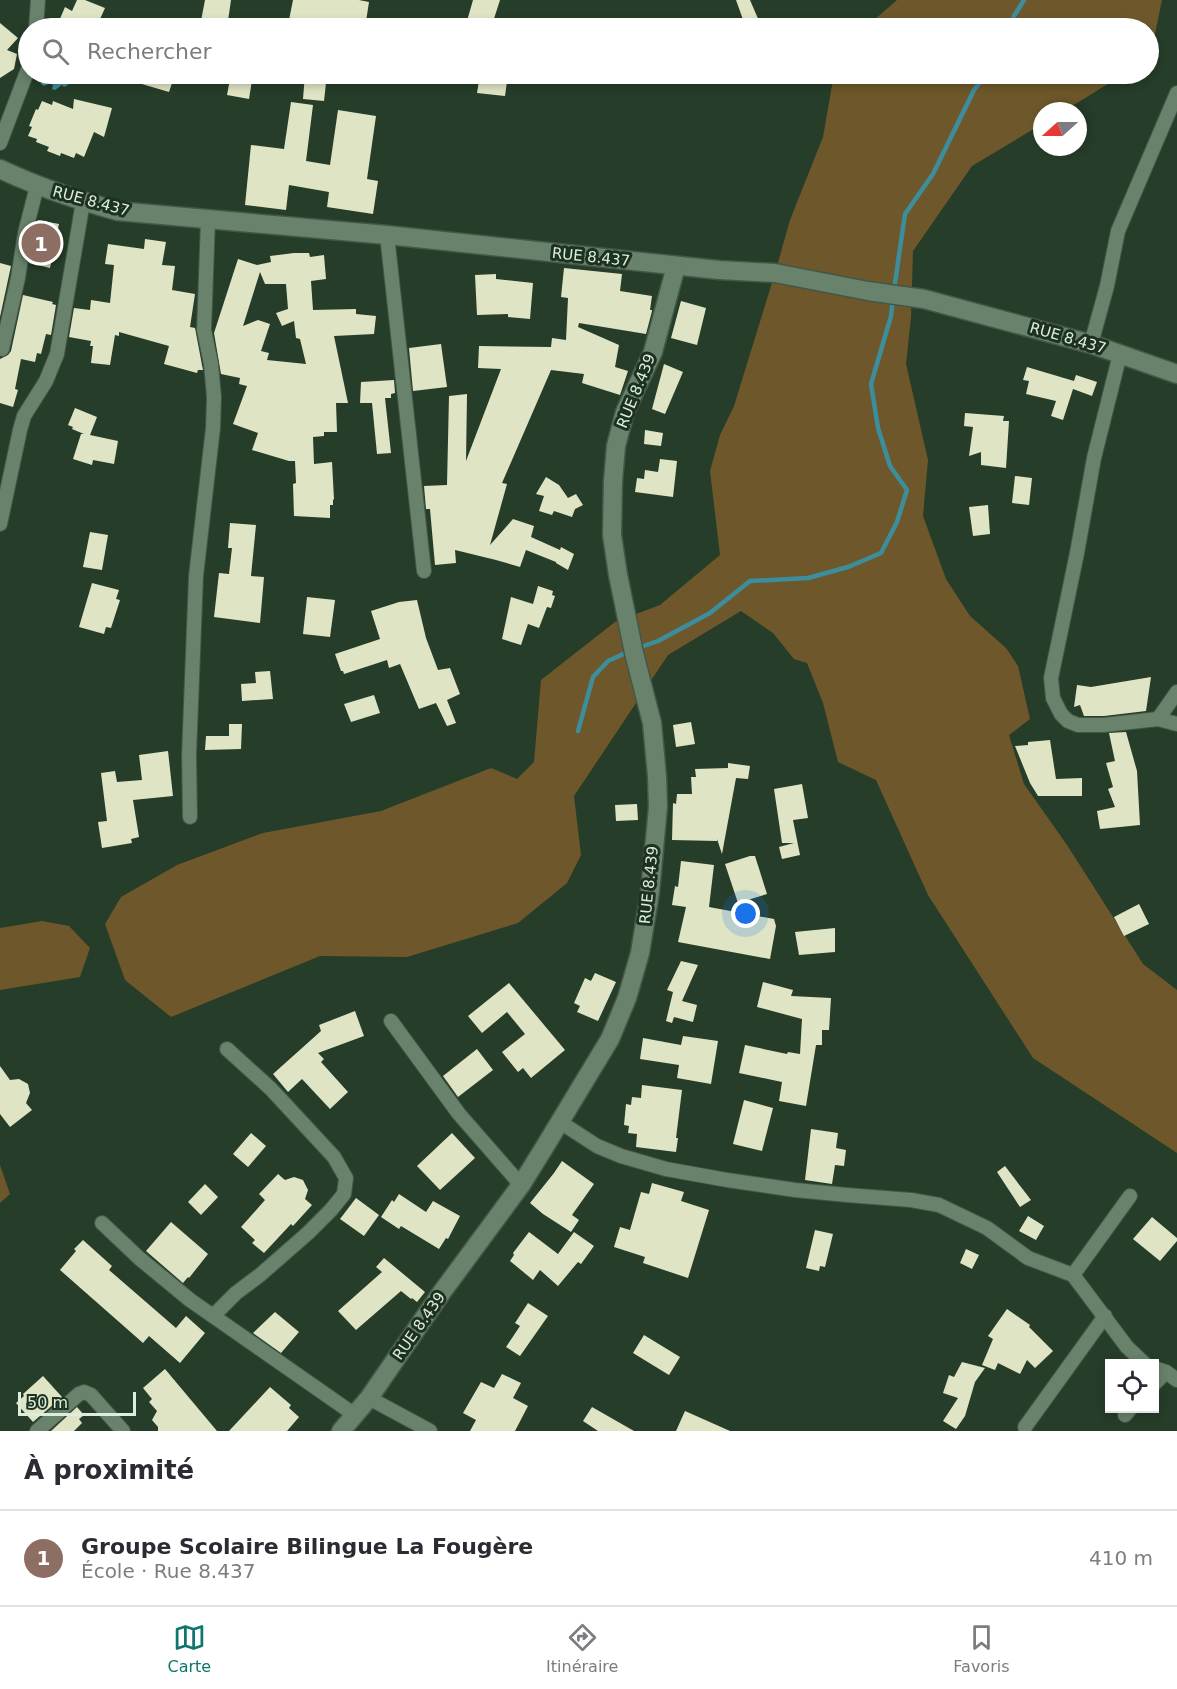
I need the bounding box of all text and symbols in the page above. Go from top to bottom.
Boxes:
search box [18,18,1159,84]
icon: search [39,35,72,68]
text: Rechercher [87,39,212,64]
north arrow [1033,102,1087,156]
street label: RUE 8.437 [51,182,131,220]
pin: 1 [22,220,60,266]
street label: RUE 8.437 [551,244,631,270]
street label: RUE 8.437 [1028,319,1108,357]
street label: RUE 8.439 [613,351,659,431]
street label: RUE 8.439 [636,845,662,925]
your location [731,899,760,928]
street label: RUE 8.439 [389,1289,449,1363]
map controls [1105,1359,1159,1413]
button: locate [1105,1359,1159,1413]
scale bar [18,1389,136,1416]
text: 50 m [27,1393,68,1412]
text: À proximité [24,1455,194,1485]
text: Groupe Scolaire Bilingue La Fougère [81,1534,533,1559]
text: 1 [37,1546,50,1570]
text: 410 m [1089,1546,1153,1570]
text: École · Rue 8.437 [81,1559,255,1583]
tab: Carte [167,1621,211,1676]
tab: Itinéraire [546,1621,618,1676]
tab: Favoris [953,1621,1010,1676]

